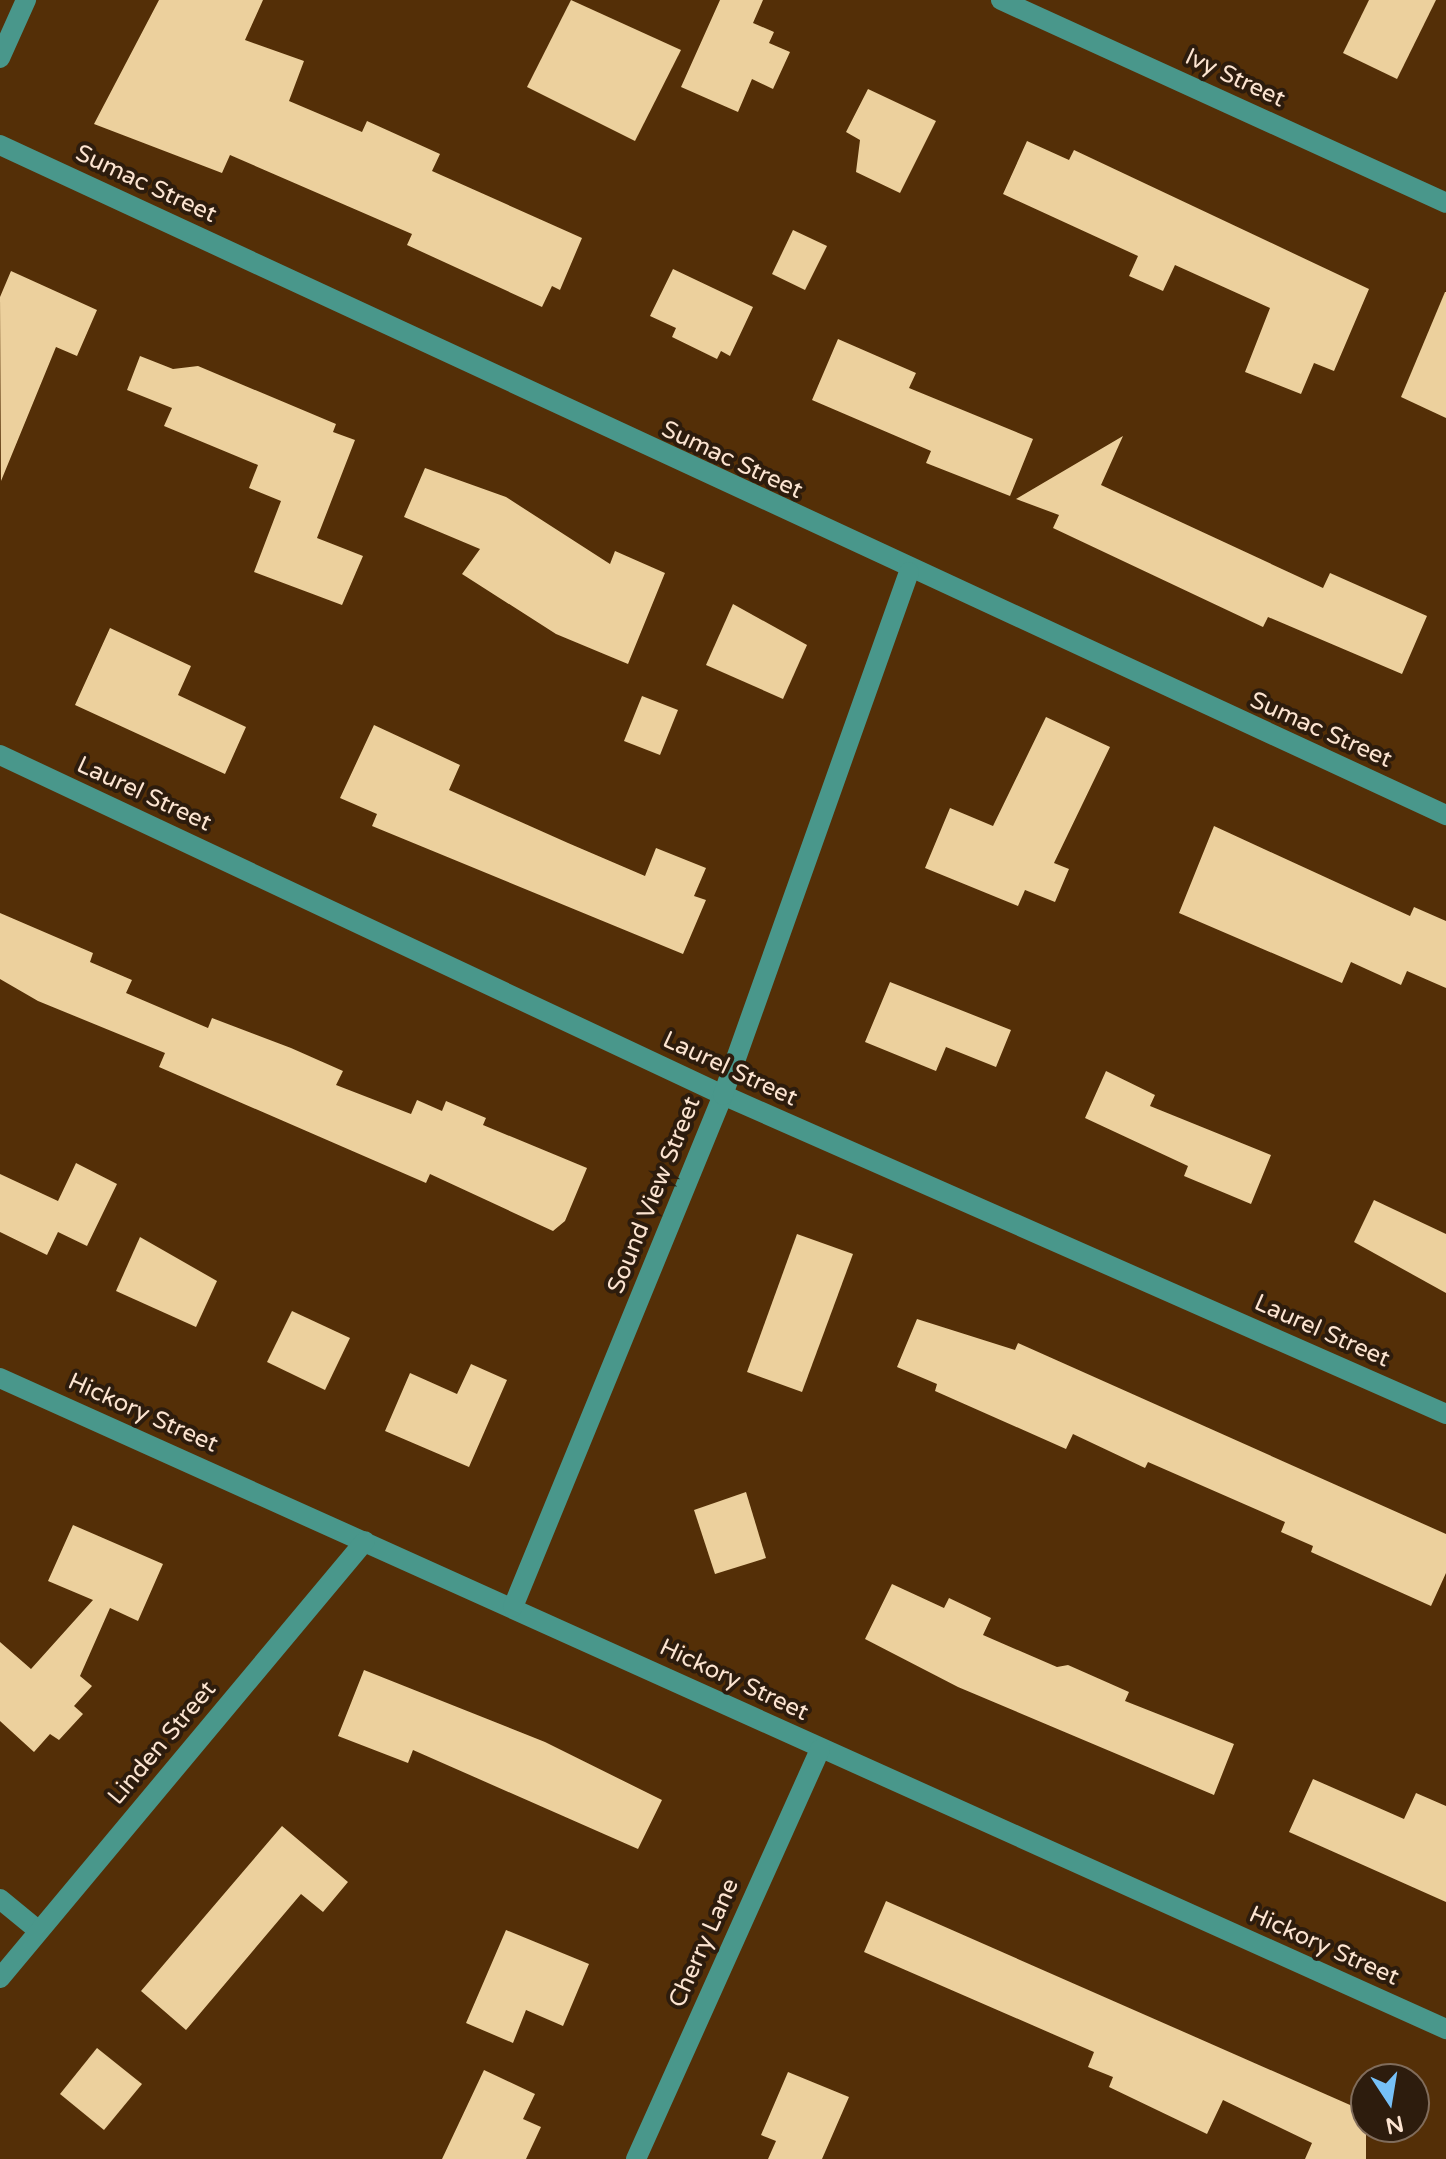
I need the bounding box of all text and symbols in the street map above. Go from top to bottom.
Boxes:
street label: Ivy Street [1180,42,1290,114]
street label: Sumac Street [71,139,221,229]
street label: Sumac Street [657,415,807,505]
street label: Sumac Street [1246,686,1396,774]
street label: Laurel Street [72,750,216,838]
street label: Laurel Street [658,1025,802,1113]
street label: Sound View Street [601,1092,707,1298]
street label: Laurel Street [1250,1288,1394,1374]
street label: Hickory Street [64,1367,222,1459]
street label: Hickory Street [655,1633,813,1727]
street label: Linden Street [102,1675,222,1811]
street label: Cherry Lane [663,1874,745,2012]
street label: Hickory Street [1245,1900,1403,1992]
north arrow [1350,2063,1430,2143]
text: N [1383,2110,1406,2139]

